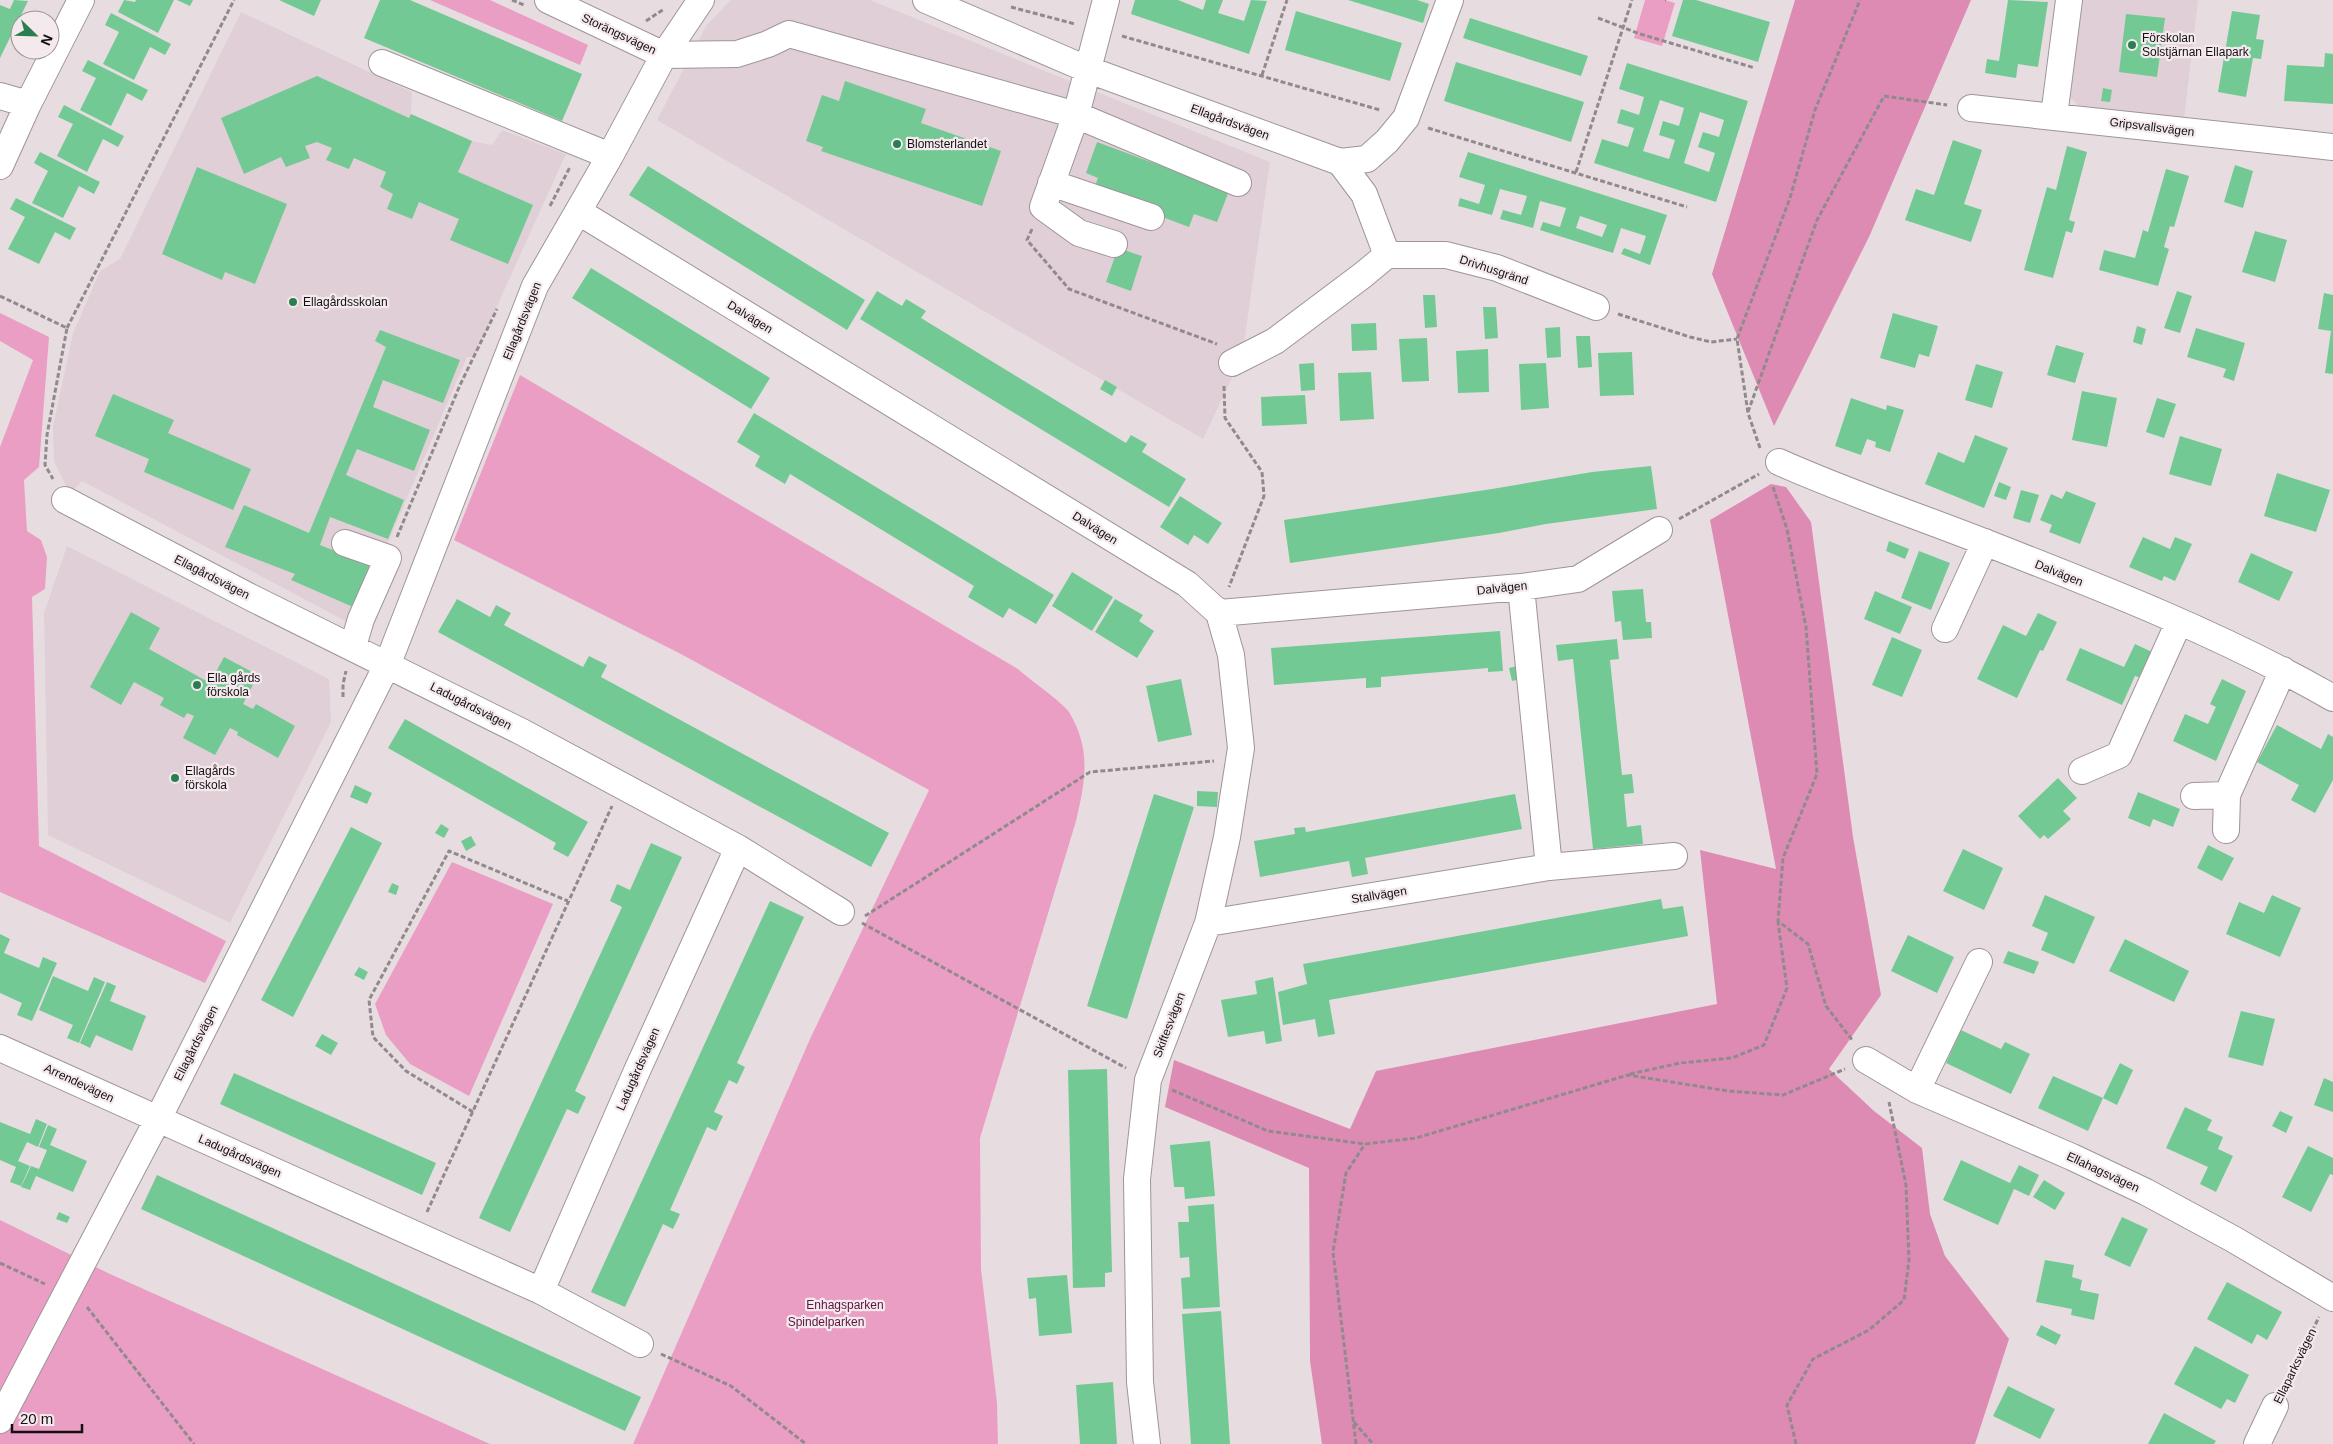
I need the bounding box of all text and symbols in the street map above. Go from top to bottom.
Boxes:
north arrow [10,10,60,60]
street label: Storängsvägen [579,11,659,57]
place label: Förskolan Solstjärnan Ellapark [2142,31,2250,59]
text: N [38,32,56,48]
marker: Förskolan Solstjärnan Ellapark [2126,39,2138,51]
street label: Ellagårdsvägen [1189,101,1271,143]
street label: Gripsvallsvägen [2109,115,2195,139]
place label: Blomsterlandet [907,137,988,151]
marker: Blomsterlandet [891,138,903,150]
street label: Drivhusgränd [1458,252,1530,288]
street label: Ellagårdsvägen [500,280,544,362]
place label: Ellagårdsskolan [303,295,388,309]
marker: Ellagårdsskolan [287,296,299,308]
street label: Dalvägen [725,298,775,336]
street label: Dalvägen [1070,509,1120,547]
street label: Ellagårdsvägen [172,552,252,602]
street label: Dalvägen [2033,557,2085,589]
street label: Dalvägen [1476,578,1528,598]
place label: Ella gårds förskola [207,671,260,699]
marker: Ella gårds förskola [191,679,203,691]
street label: Ladugårdsvägen [428,679,514,733]
place label: Ellagårds förskola [185,764,235,792]
marker: Ellagårds förskola [169,772,181,784]
street label: Stallvägen [1350,884,1408,906]
street label: Skiftesvägen [1150,990,1188,1060]
street label: Ellagårdsvägen [171,1003,221,1083]
street label: Ladugårdsvägen [613,1025,663,1113]
street label: Arrendevägen [42,1061,116,1105]
street label: Ladugårdsvägen [196,1131,284,1181]
street label: Ellahagsvägen [2064,1149,2142,1195]
park label: Enhagsparken [806,1298,884,1312]
park label: Spindelparken [788,1315,864,1329]
street label: Ellaparksvägen [2271,1326,2319,1406]
scale bar [12,1402,82,1434]
text: 20 m [20,1410,53,1427]

